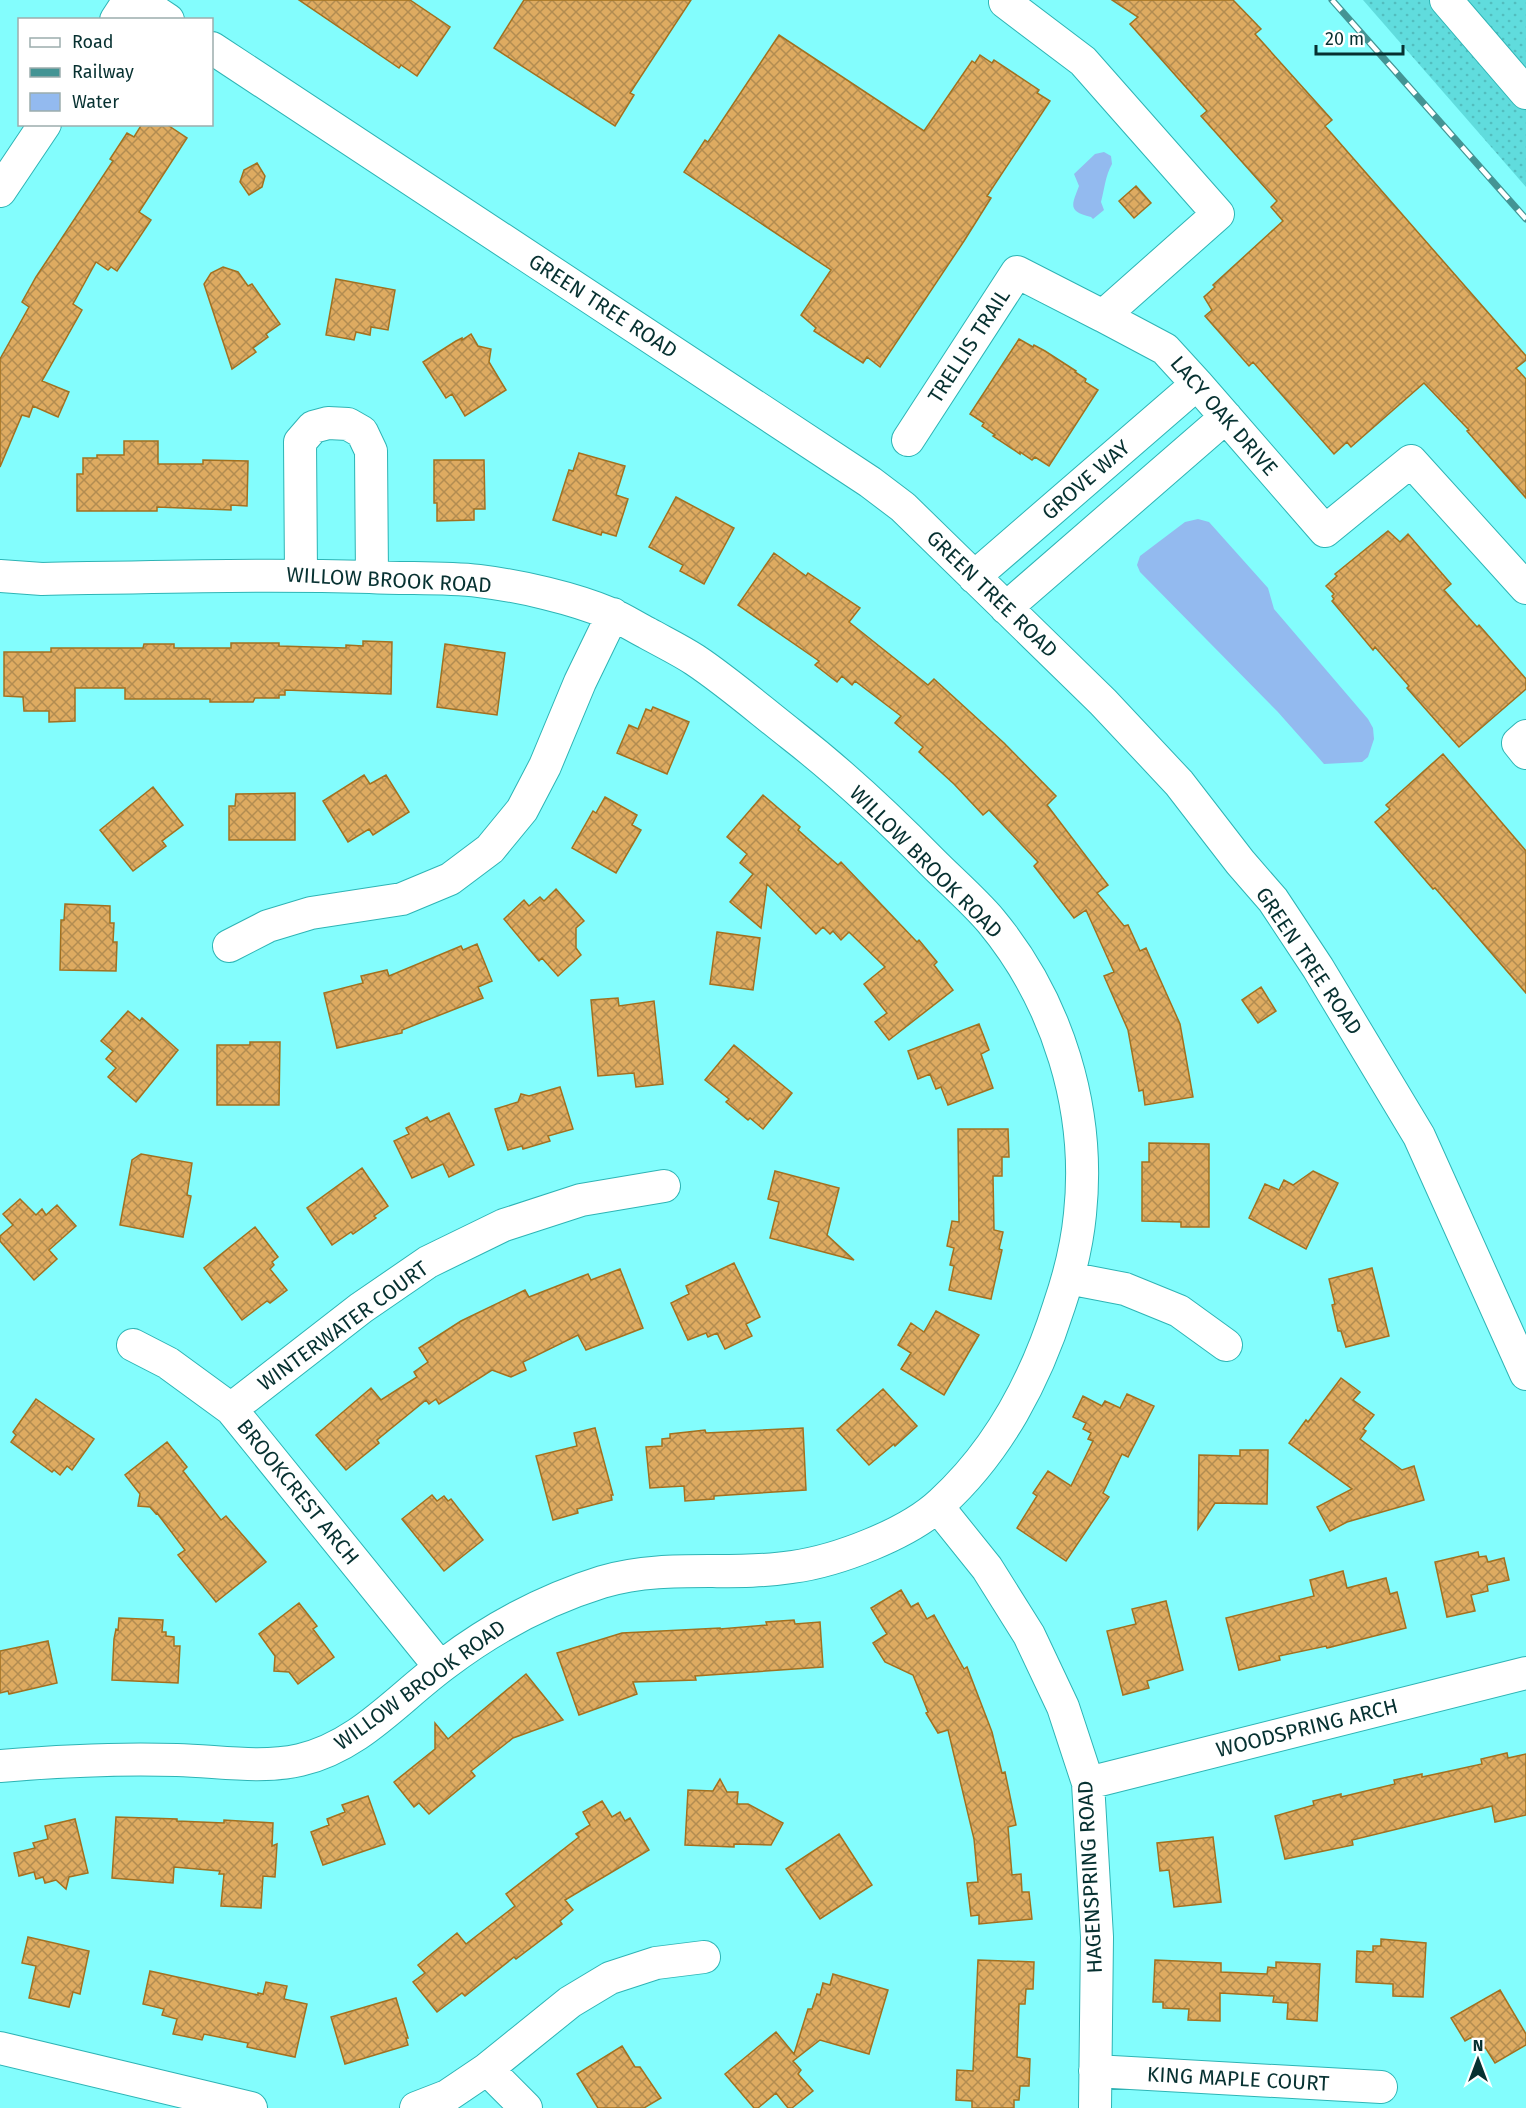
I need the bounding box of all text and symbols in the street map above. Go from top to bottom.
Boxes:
legend [18,18,213,126]
scale bar [1316,18,1403,56]
text: 20 m [1325,28,1364,50]
text: Road [72,31,114,53]
text: Railway [72,61,134,83]
text: Water [72,91,119,113]
street label: GREEN TREE ROAD [524,248,682,364]
street label: TRELLIS TRAIL [922,283,1016,408]
street label: LACY OAK DRIVE [1165,351,1283,481]
street label: GROVE WAY [1036,434,1136,525]
street label: GREEN TREE ROAD [921,525,1063,663]
street label: WILLOW BROOK ROAD [286,562,492,598]
street label: WILLOW BROOK ROAD [844,780,1008,944]
street label: GREEN TREE ROAD [1250,882,1368,1040]
street label: WINTERWATER COURT [253,1255,433,1397]
street label: BROOKCREST ARCH [231,1414,365,1570]
street label: WILLOW BROOK ROAD [329,1614,511,1756]
street label: WOODSPRING ARCH [1214,1693,1400,1763]
street label: HAGENSPRING ROAD [1072,1780,1108,1974]
north arrow [1448,2030,1508,2090]
text: N [1473,2036,1483,2055]
street label: KING MAPLE COURT [1146,2061,1330,2097]

